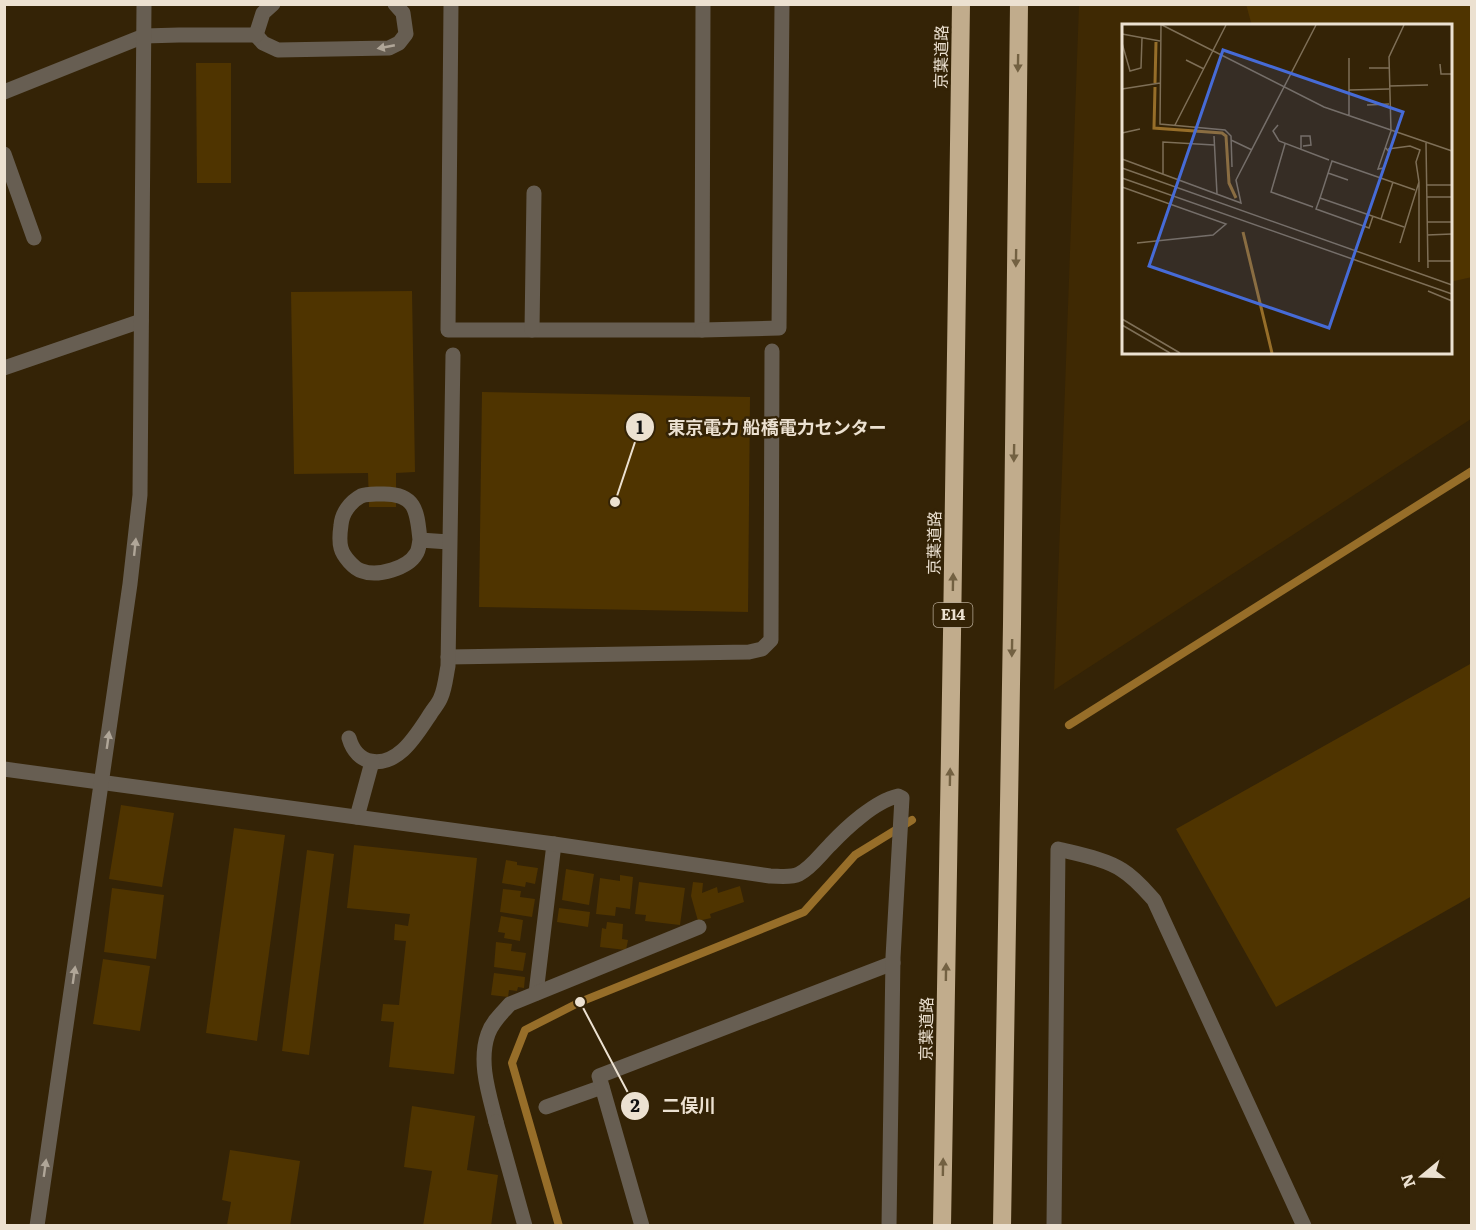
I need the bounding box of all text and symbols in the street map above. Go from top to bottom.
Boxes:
inset map [1122,24,1452,354]
street label: 京葉道路 [927,25,953,89]
one-way arrow [376,43,395,52]
one-way arrow [1014,53,1023,72]
one-way arrow [1011,248,1021,267]
callout: 東京電力 船橋電力センター [625,409,899,445]
text: 1 [636,413,644,440]
text: 東京電力 船橋電力センター [667,413,887,440]
one-way arrow [1009,443,1019,462]
street label: 京葉道路 [920,511,946,575]
one-way arrow [130,538,140,557]
one-way arrow [948,573,958,592]
road number: E14 [934,603,972,627]
one-way arrow [1007,638,1016,657]
one-way arrow [103,731,112,750]
one-way arrow [945,768,955,787]
one-way arrow [941,963,951,982]
one-way arrow [69,965,78,984]
street label: 京葉道路 [912,997,938,1061]
callout: 二俣川 [620,1088,728,1124]
text: 2 [630,1091,640,1118]
text: 二俣川 [662,1091,716,1118]
north arrow [1392,1146,1452,1206]
one-way arrow [41,1158,50,1177]
one-way arrow [938,1158,947,1177]
text: N [1393,1171,1420,1191]

